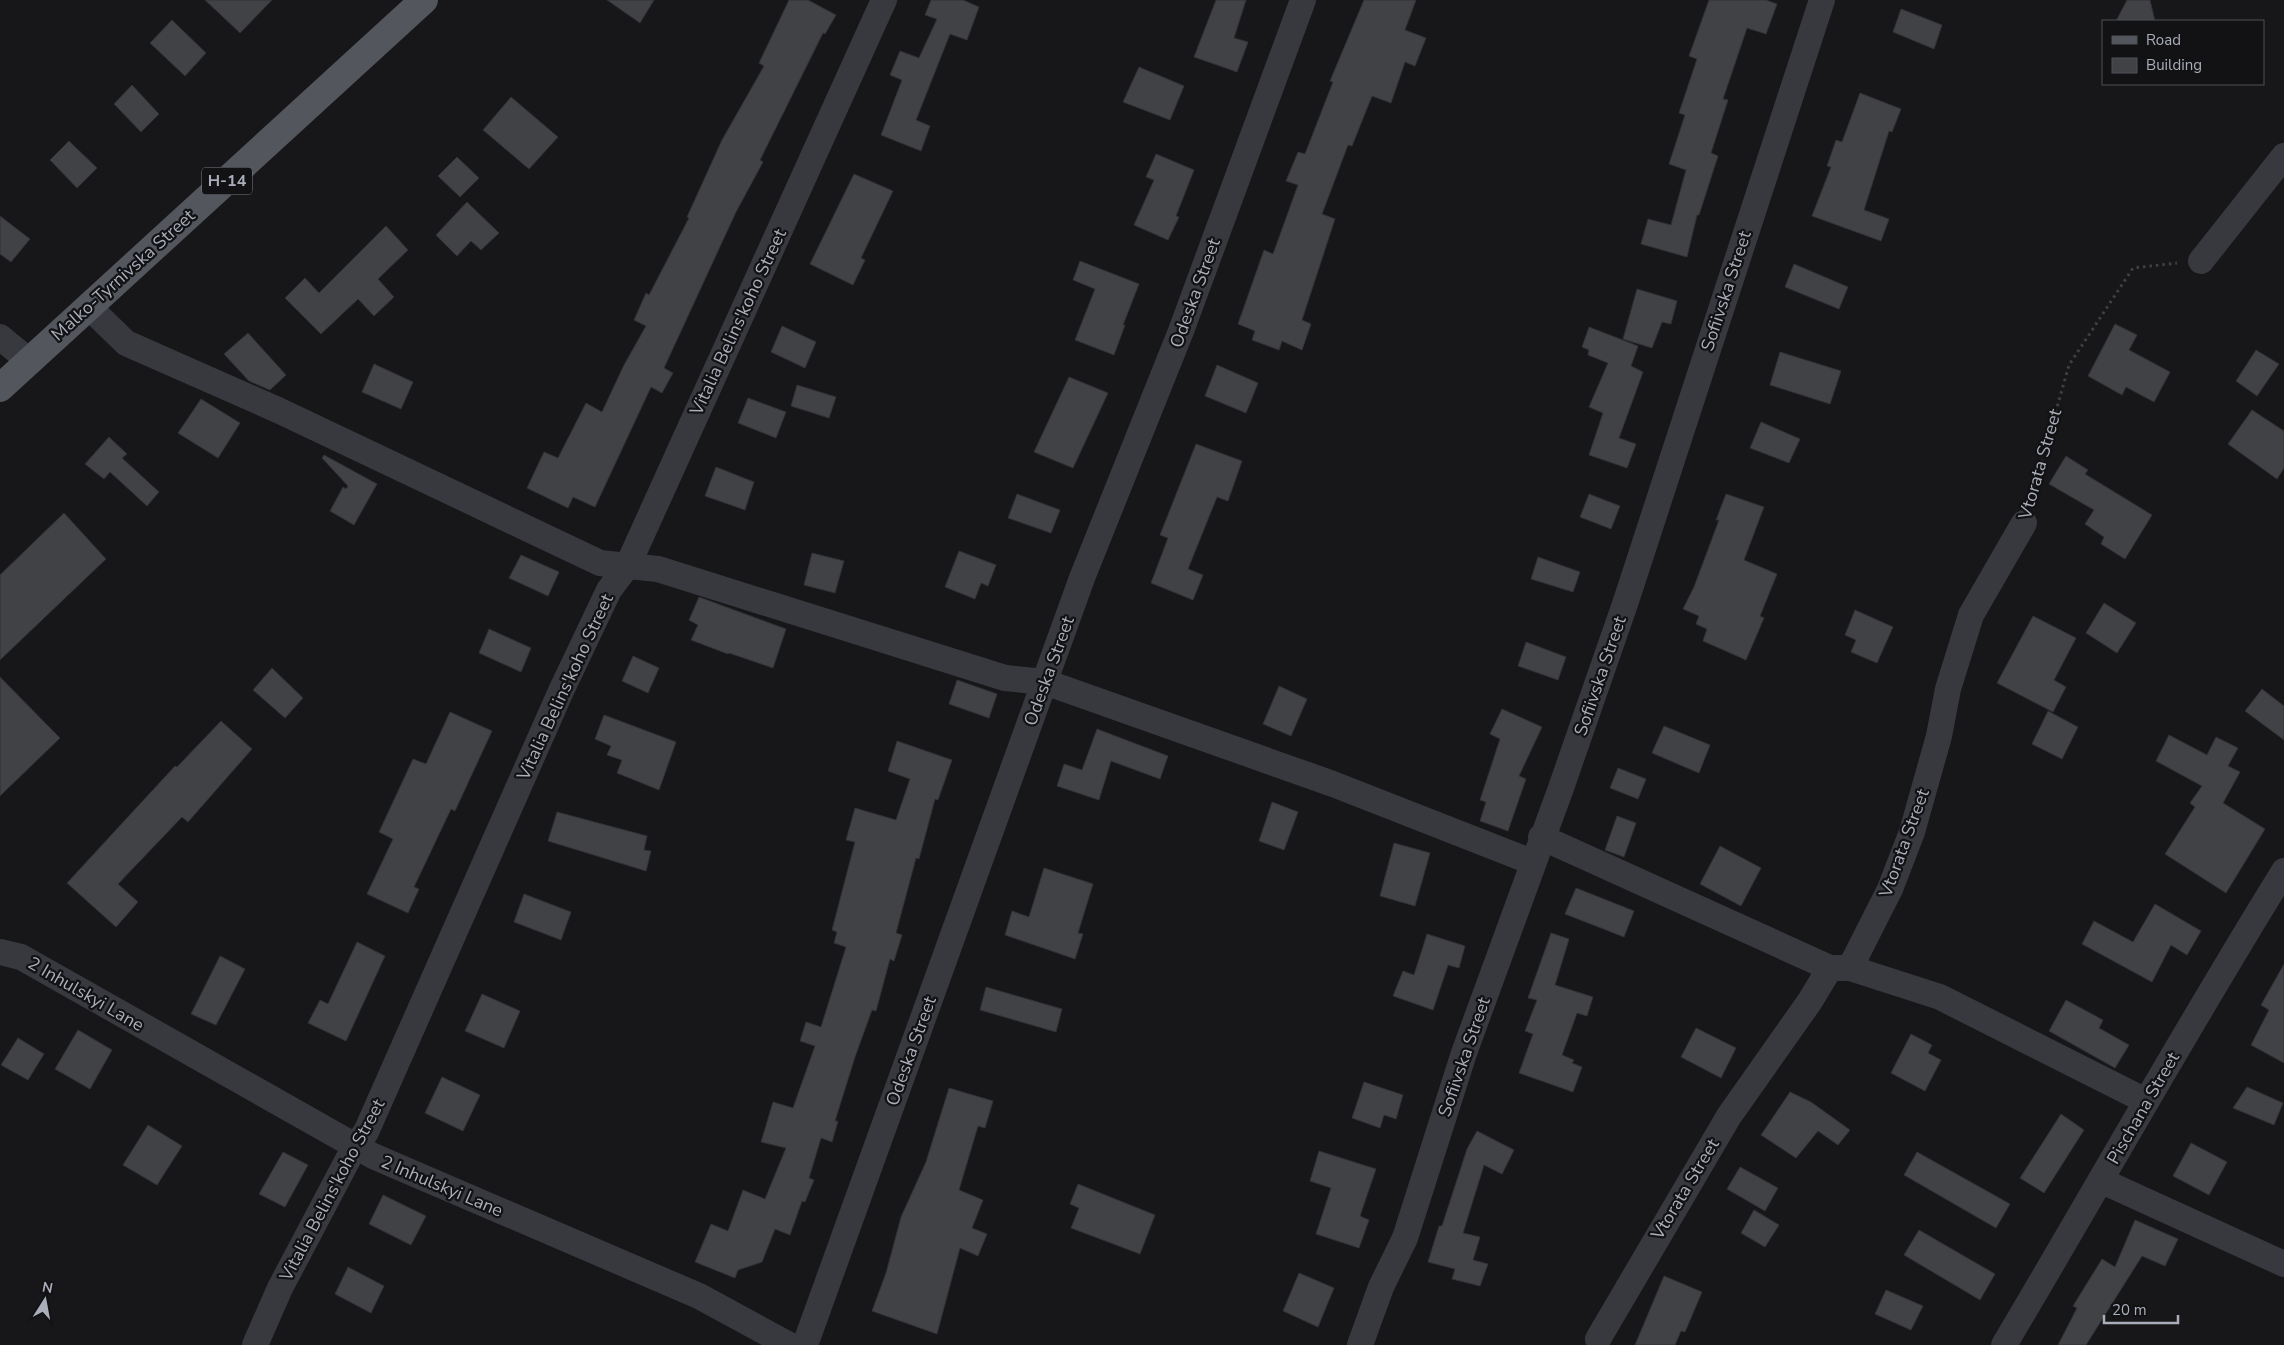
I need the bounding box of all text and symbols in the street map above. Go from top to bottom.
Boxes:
legend [2102,20,2264,85]
text: Road [2146,30,2181,50]
text: Building [2146,55,2202,75]
road number: Н-14 [202,168,252,195]
street label: Malko-Tyrnivska Street [46,203,201,346]
street label: Vitalia Belins'koho Street [684,224,792,420]
street label: Sofiivska Street [1695,227,1757,354]
street label: Odeska Street [1164,234,1226,351]
street label: Vtorata Street [2012,405,2067,523]
street label: Vitalia Belins'koho Street [511,589,619,785]
street label: Odeska Street [1018,612,1080,729]
street label: Sofiivska Street [1568,612,1632,739]
street label: Vtorata Street [1873,785,1935,902]
street label: 2 Inhulskyi Lane [24,951,148,1037]
street label: Odeska Street [880,992,942,1109]
street label: Sofiivska Street [1432,993,1496,1120]
street label: Pischana Street [2101,1047,2185,1168]
street label: Vitalia Belins'koho Street [273,1094,391,1286]
street label: Vtorata Street [1645,1133,1725,1245]
street label: 2 Inhulskyi Lane [377,1149,507,1223]
north arrow [20,1275,70,1325]
text: N [40,1277,54,1298]
scale bar [2104,1292,2178,1324]
text: 20 m [2112,1300,2147,1320]

